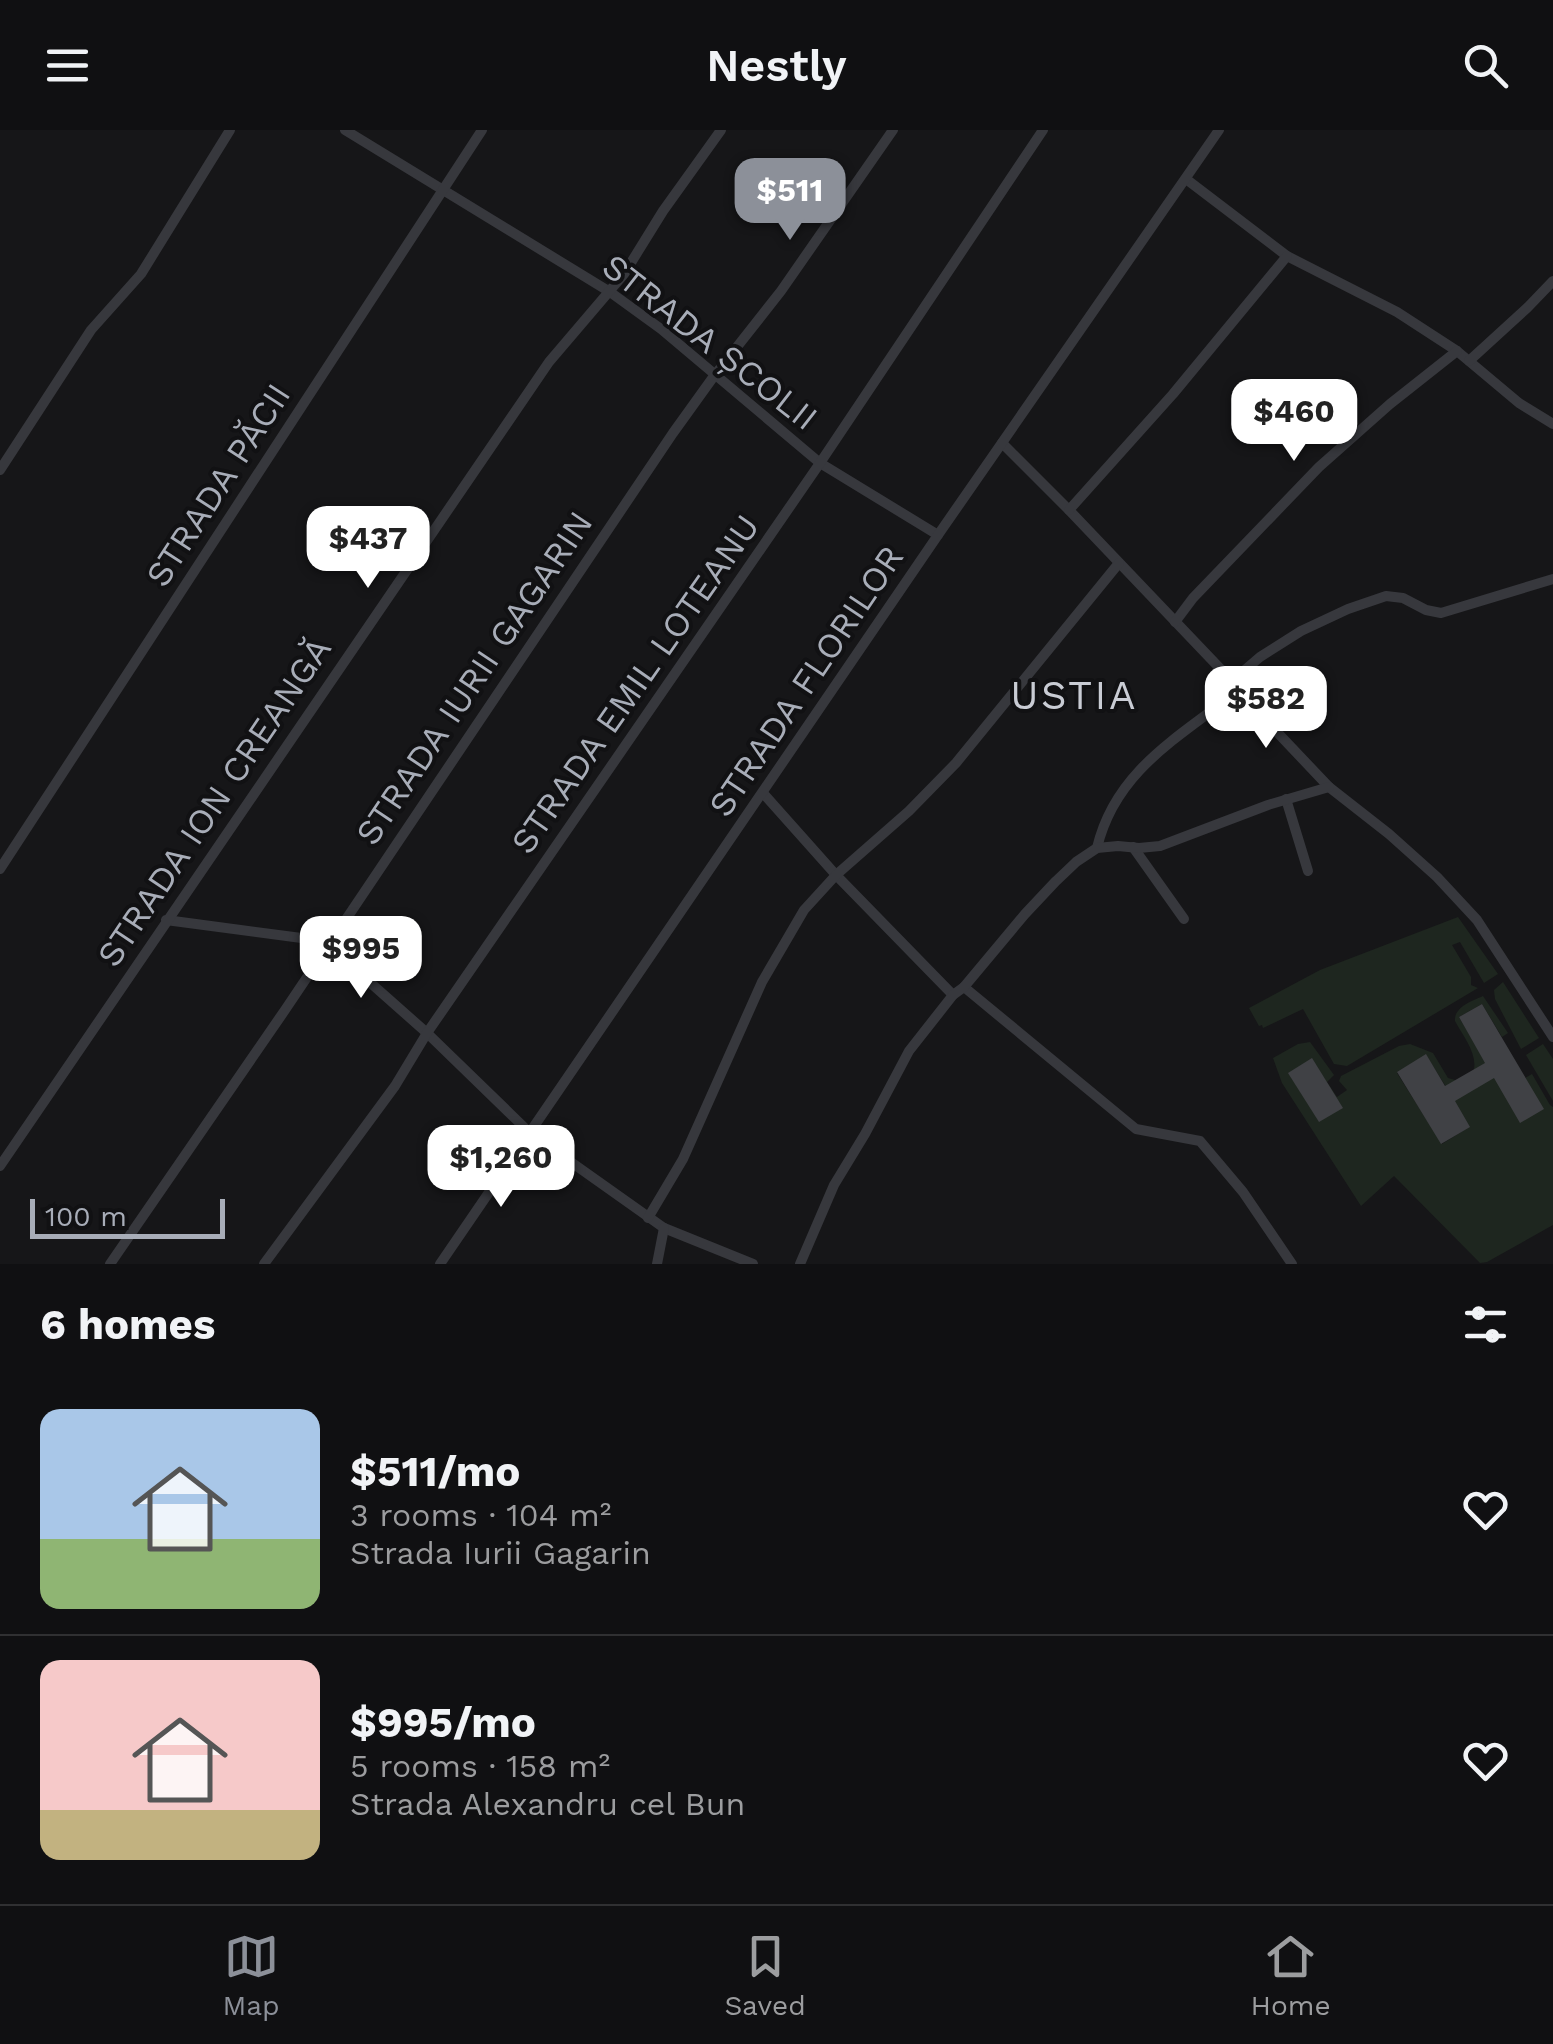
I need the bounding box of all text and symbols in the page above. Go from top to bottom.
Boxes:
icon: menu [40,38,95,93]
icon: search [1458,38,1513,93]
text: Nestly [706,39,847,92]
pin: $511 [731,158,849,243]
text: $511 [757,171,823,209]
street label: STRADA ȘCOLII [594,245,826,439]
street label: STRADA PĂCII [137,376,299,594]
pin: $460 [1235,379,1353,464]
text: $460 [1253,392,1335,430]
street label: STRADA IURII GAGARIN [347,503,601,853]
pin: $437 [309,506,427,591]
street label: STRADA EMIL LOTEANU [502,506,768,862]
text: $437 [329,519,407,557]
street label: STRADA FLORILOR [700,537,912,825]
street label: STRADA ION CREANGĂ [88,629,340,975]
pin: $582 [1207,666,1325,751]
district label: USTIA [1010,672,1138,719]
text: $582 [1227,679,1305,717]
pin: $995 [302,916,420,1001]
text: $995 [322,929,400,967]
pin: $1,260 [420,1125,582,1210]
text: $1,260 [450,1138,552,1176]
scale bar [30,1194,225,1238]
text: 100 m [45,1200,127,1233]
icon: filters [1458,1297,1513,1352]
text: 6 homes [40,1300,215,1349]
text: $511/mo [350,1447,521,1496]
icon: home [120,1449,240,1569]
icon: heart [1458,1482,1513,1537]
text: 3 rooms · 104 m² [350,1496,611,1534]
text: Strada Iurii Gagarin [350,1534,651,1572]
text: $995/mo [350,1698,536,1747]
icon: home [120,1700,240,1820]
icon: heart [1458,1733,1513,1788]
text: 5 rooms · 158 m² [350,1747,610,1785]
text: Strada Alexandru cel Bun [350,1785,745,1823]
tab: Map [222,1929,280,2022]
tab: Saved [724,1929,806,2022]
tab: Home [1251,1929,1331,2022]

